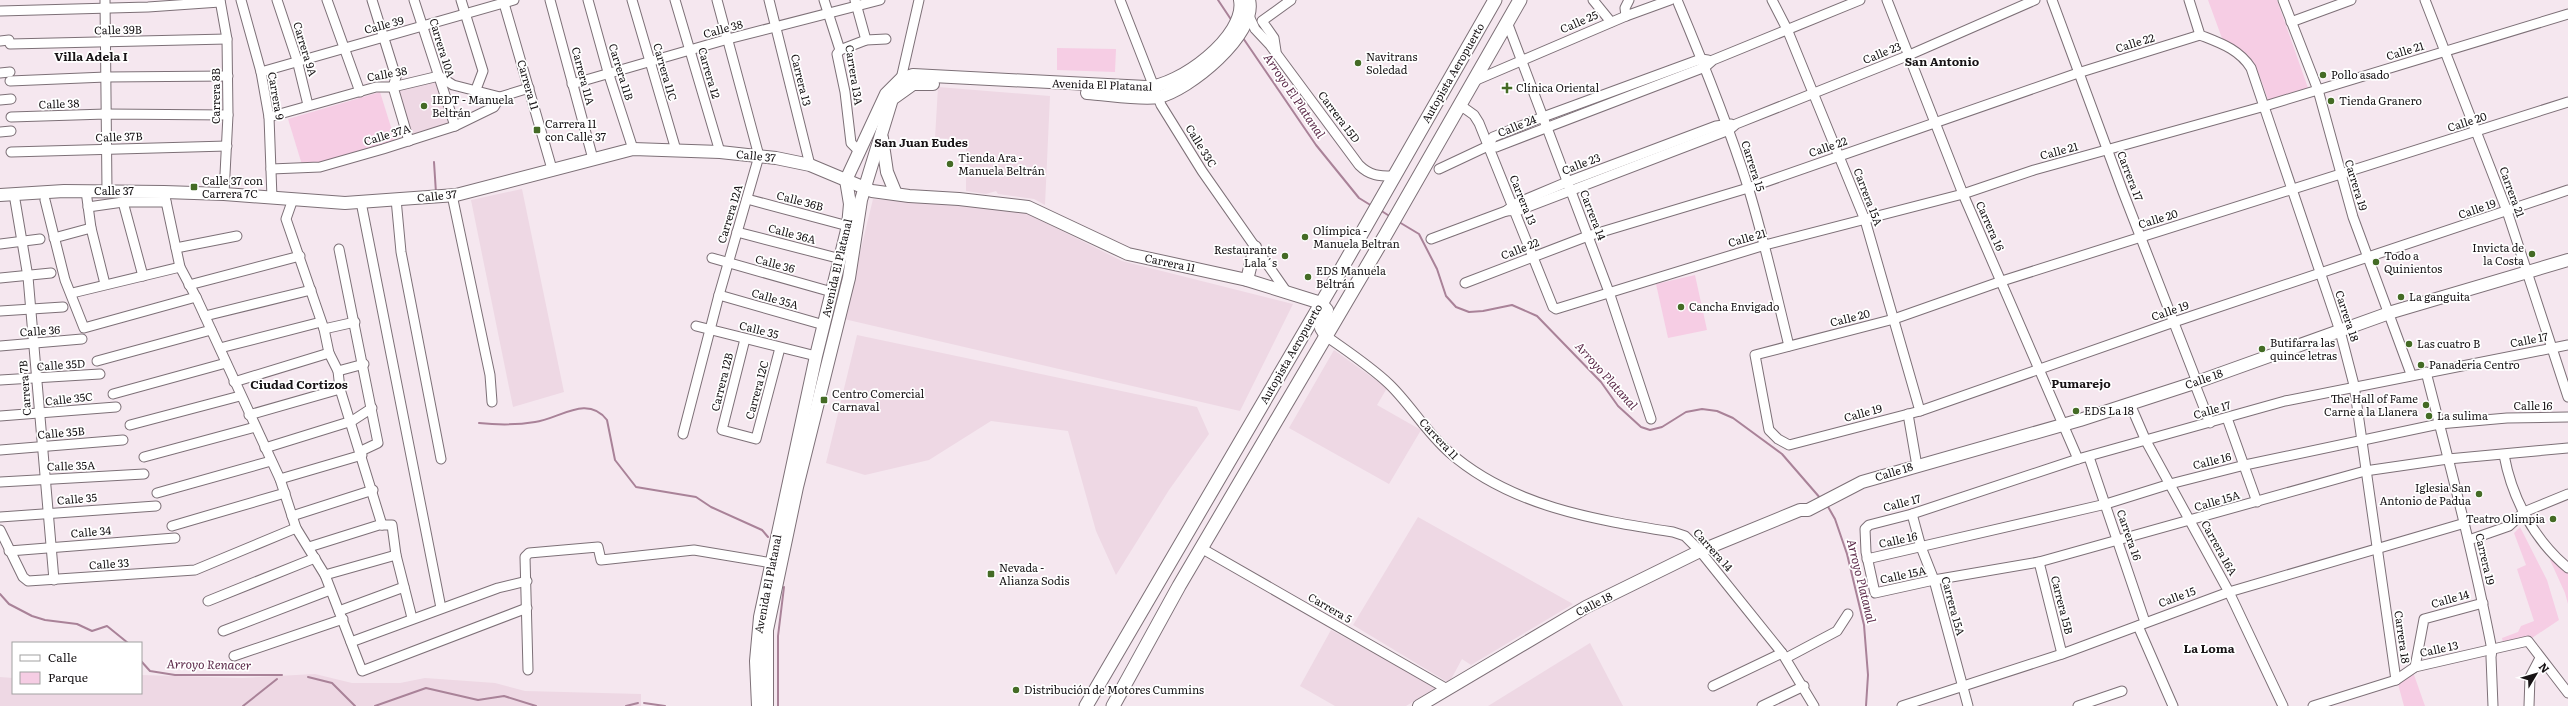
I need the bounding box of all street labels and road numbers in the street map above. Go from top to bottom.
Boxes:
street label: Calle 25 [1557,6,1600,36]
street label: Calle 39 [362,11,406,37]
street label: Calle 38 [701,15,744,41]
street label: Carrera 10A [426,16,460,79]
street label: Carrera 9A [290,19,322,78]
street label: Autopista Aeropuerto [1417,19,1487,126]
street label: Calle 39B [94,21,142,37]
street label: Calle 22 [2113,28,2156,56]
street label: Calle 23 [1860,37,1903,67]
street label: Calle 21 [2384,37,2426,63]
street label: Carrera 11B [606,41,638,102]
street label: Carrera 11C [650,41,682,103]
street label: Carrera 13A [842,43,868,106]
street label: Carrera 11A [569,45,599,107]
street label: Carrera 12 [695,45,725,101]
street label: Carrera 13 [788,52,816,107]
street label: Carrera 11 [514,58,544,112]
street label: Calle 38 [365,62,408,84]
street label: Carrera 8B [207,68,223,124]
street label: Carrera 9 [265,71,289,121]
street label: Avenida El Platanal [1052,74,1153,94]
street label: Carrera 15D [1315,87,1365,146]
street label: Calle 38 [38,94,80,112]
street label: Calle 20 [2445,107,2488,135]
street label: Calle 24 [1495,110,1538,140]
street label: Calle 37A [361,119,412,149]
street label: Calle 33C [1182,121,1222,170]
street label: Calle 37B [95,127,143,145]
street label: Calle 22 [1806,132,1850,160]
street label: Calle 21 [2038,137,2080,163]
street label: Carrera 15 [1738,138,1770,194]
street label: Calle 37 [735,145,777,165]
street label: Calle 23 [1559,148,1602,178]
street label: Carrera 17 [2114,148,2148,203]
street label: Carrera 19 [2342,157,2372,213]
street label: Carrera 21 [2496,164,2530,220]
street label: Carrera 15A [1851,165,1887,228]
street label: Carrera 13 [1507,172,1541,227]
street label: Calle 37 [94,182,134,198]
street label: Carrera 12A [713,182,746,245]
street label: Calle 37 [416,185,458,205]
street label: Calle 36B [775,186,825,214]
street label: Carrera 14 [1577,187,1611,242]
street label: Calle 19 [2456,194,2498,222]
street label: Carrera 16 [1973,198,2009,253]
street label: Calle 20 [2136,204,2179,232]
street label: Avenida El Platanal [817,217,855,319]
street label: Calle 36A [767,219,818,247]
street label: Calle 21 [1726,224,1768,250]
street label: Calle 22 [1498,233,1541,263]
street label: Carrera 11 [1143,249,1198,275]
street label: Calle 36 [754,250,797,276]
street label: Calle 35A [750,284,801,312]
street label: Carrera 18 [2332,288,2364,343]
street label: Calle 19 [2149,296,2191,324]
street label: Autopista Aeropuerto [1255,300,1325,407]
street label: Calle 20 [1828,304,1871,330]
street label: Calle 35 [738,316,781,342]
street label: Calle 36 [19,321,61,339]
street label: Calle 17 [2508,327,2550,351]
street label: Carrera 12B [706,351,736,413]
street label: Calle 35D [36,354,86,374]
street label: Carrera 12C [740,358,772,421]
street label: Carrera 7B [14,360,34,416]
street label: Calle 18 [2183,364,2225,392]
street label: Calle 35C [44,388,94,408]
street label: Calle 17 [2191,396,2233,422]
street label: Calle 16 [2513,397,2553,413]
street label: Calle 19 [1842,399,1884,425]
street label: Carrera 11 [1416,414,1464,463]
street label: Calle 35B [37,422,85,442]
street label: Calle 16 [2191,448,2233,473]
street label: Calle 35A [47,456,95,474]
street label: Calle 18 [1873,458,1915,484]
street label: Calle 15A [2192,486,2241,514]
street label: Calle 35 [56,488,98,508]
street label: Calle 17 [1881,489,1923,515]
street label: Carrera 16 [2114,507,2146,562]
street label: Carrera 16A [2198,517,2242,578]
street label: Calle 34 [70,521,112,541]
street label: Carrera 14 [1690,524,1737,574]
street label: Calle 16 [1877,527,1919,551]
street label: Carrera 19 [2472,531,2500,587]
street label: Avenida El Platanal [750,533,785,635]
street label: Calle 33 [88,554,130,572]
street label: Calle 15A [1878,561,1927,587]
street label: Carrera 15A [1938,574,1970,637]
street label: Carrera 15B [2048,574,2078,636]
street label: Calle 15 [2156,582,2198,610]
street label: Calle 14 [2429,585,2471,611]
street label: Calle 18 [1572,587,1615,619]
street label: Carrera 5 [1306,588,1356,626]
street label: Carrera 18 [2391,609,2415,664]
street label: Calle 13 [2418,636,2460,660]

